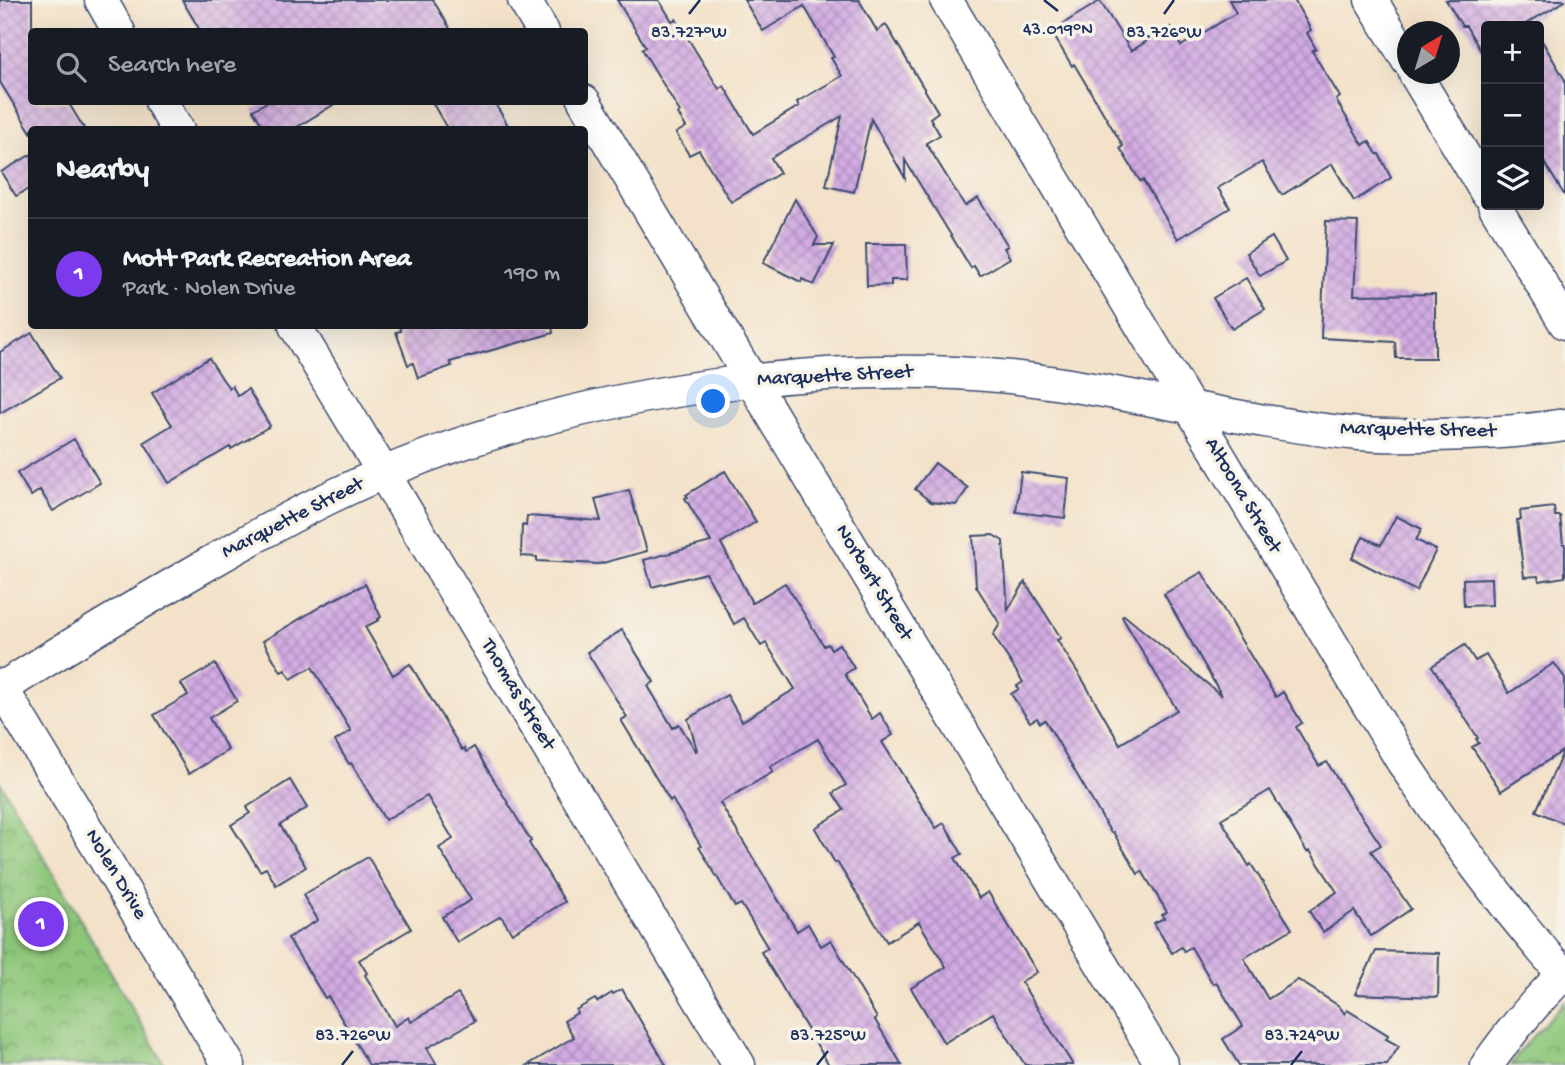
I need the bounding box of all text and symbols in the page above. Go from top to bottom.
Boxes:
text: 43.019°N [1023,20,1093,41]
north arrow [1397,21,1460,84]
map controls [1481,21,1544,210]
button: + [1481,21,1544,84]
text: 83.727°W [651,23,727,44]
text: 83.726°W [1126,23,1202,44]
search box [28,28,588,105]
icon: search [52,48,90,86]
text: Search here [108,51,236,82]
button: − [1481,84,1544,147]
button: layers [1481,147,1544,210]
text: Nearby [56,154,149,189]
text: Mott Park Recreation Area [123,245,411,276]
text: 1 [74,261,84,288]
text: 190 m [504,261,560,288]
text: Park · Nolen Drive [123,276,295,303]
street label: Marquette Street [757,360,916,394]
your location [696,384,730,418]
street label: Marquette Street [1340,417,1499,445]
street label: Altoona Street [1198,434,1287,560]
street label: Marquette Street [218,471,370,566]
street label: Norbert Street [829,520,919,648]
street label: Thomas Street [473,634,561,757]
street label: Nolen Drive [78,825,152,926]
pin: 1 [18,898,64,950]
text: 83.726°W [315,1026,391,1047]
text: 83.725°W [790,1026,866,1047]
text: 83.724°W [1265,1026,1339,1047]

